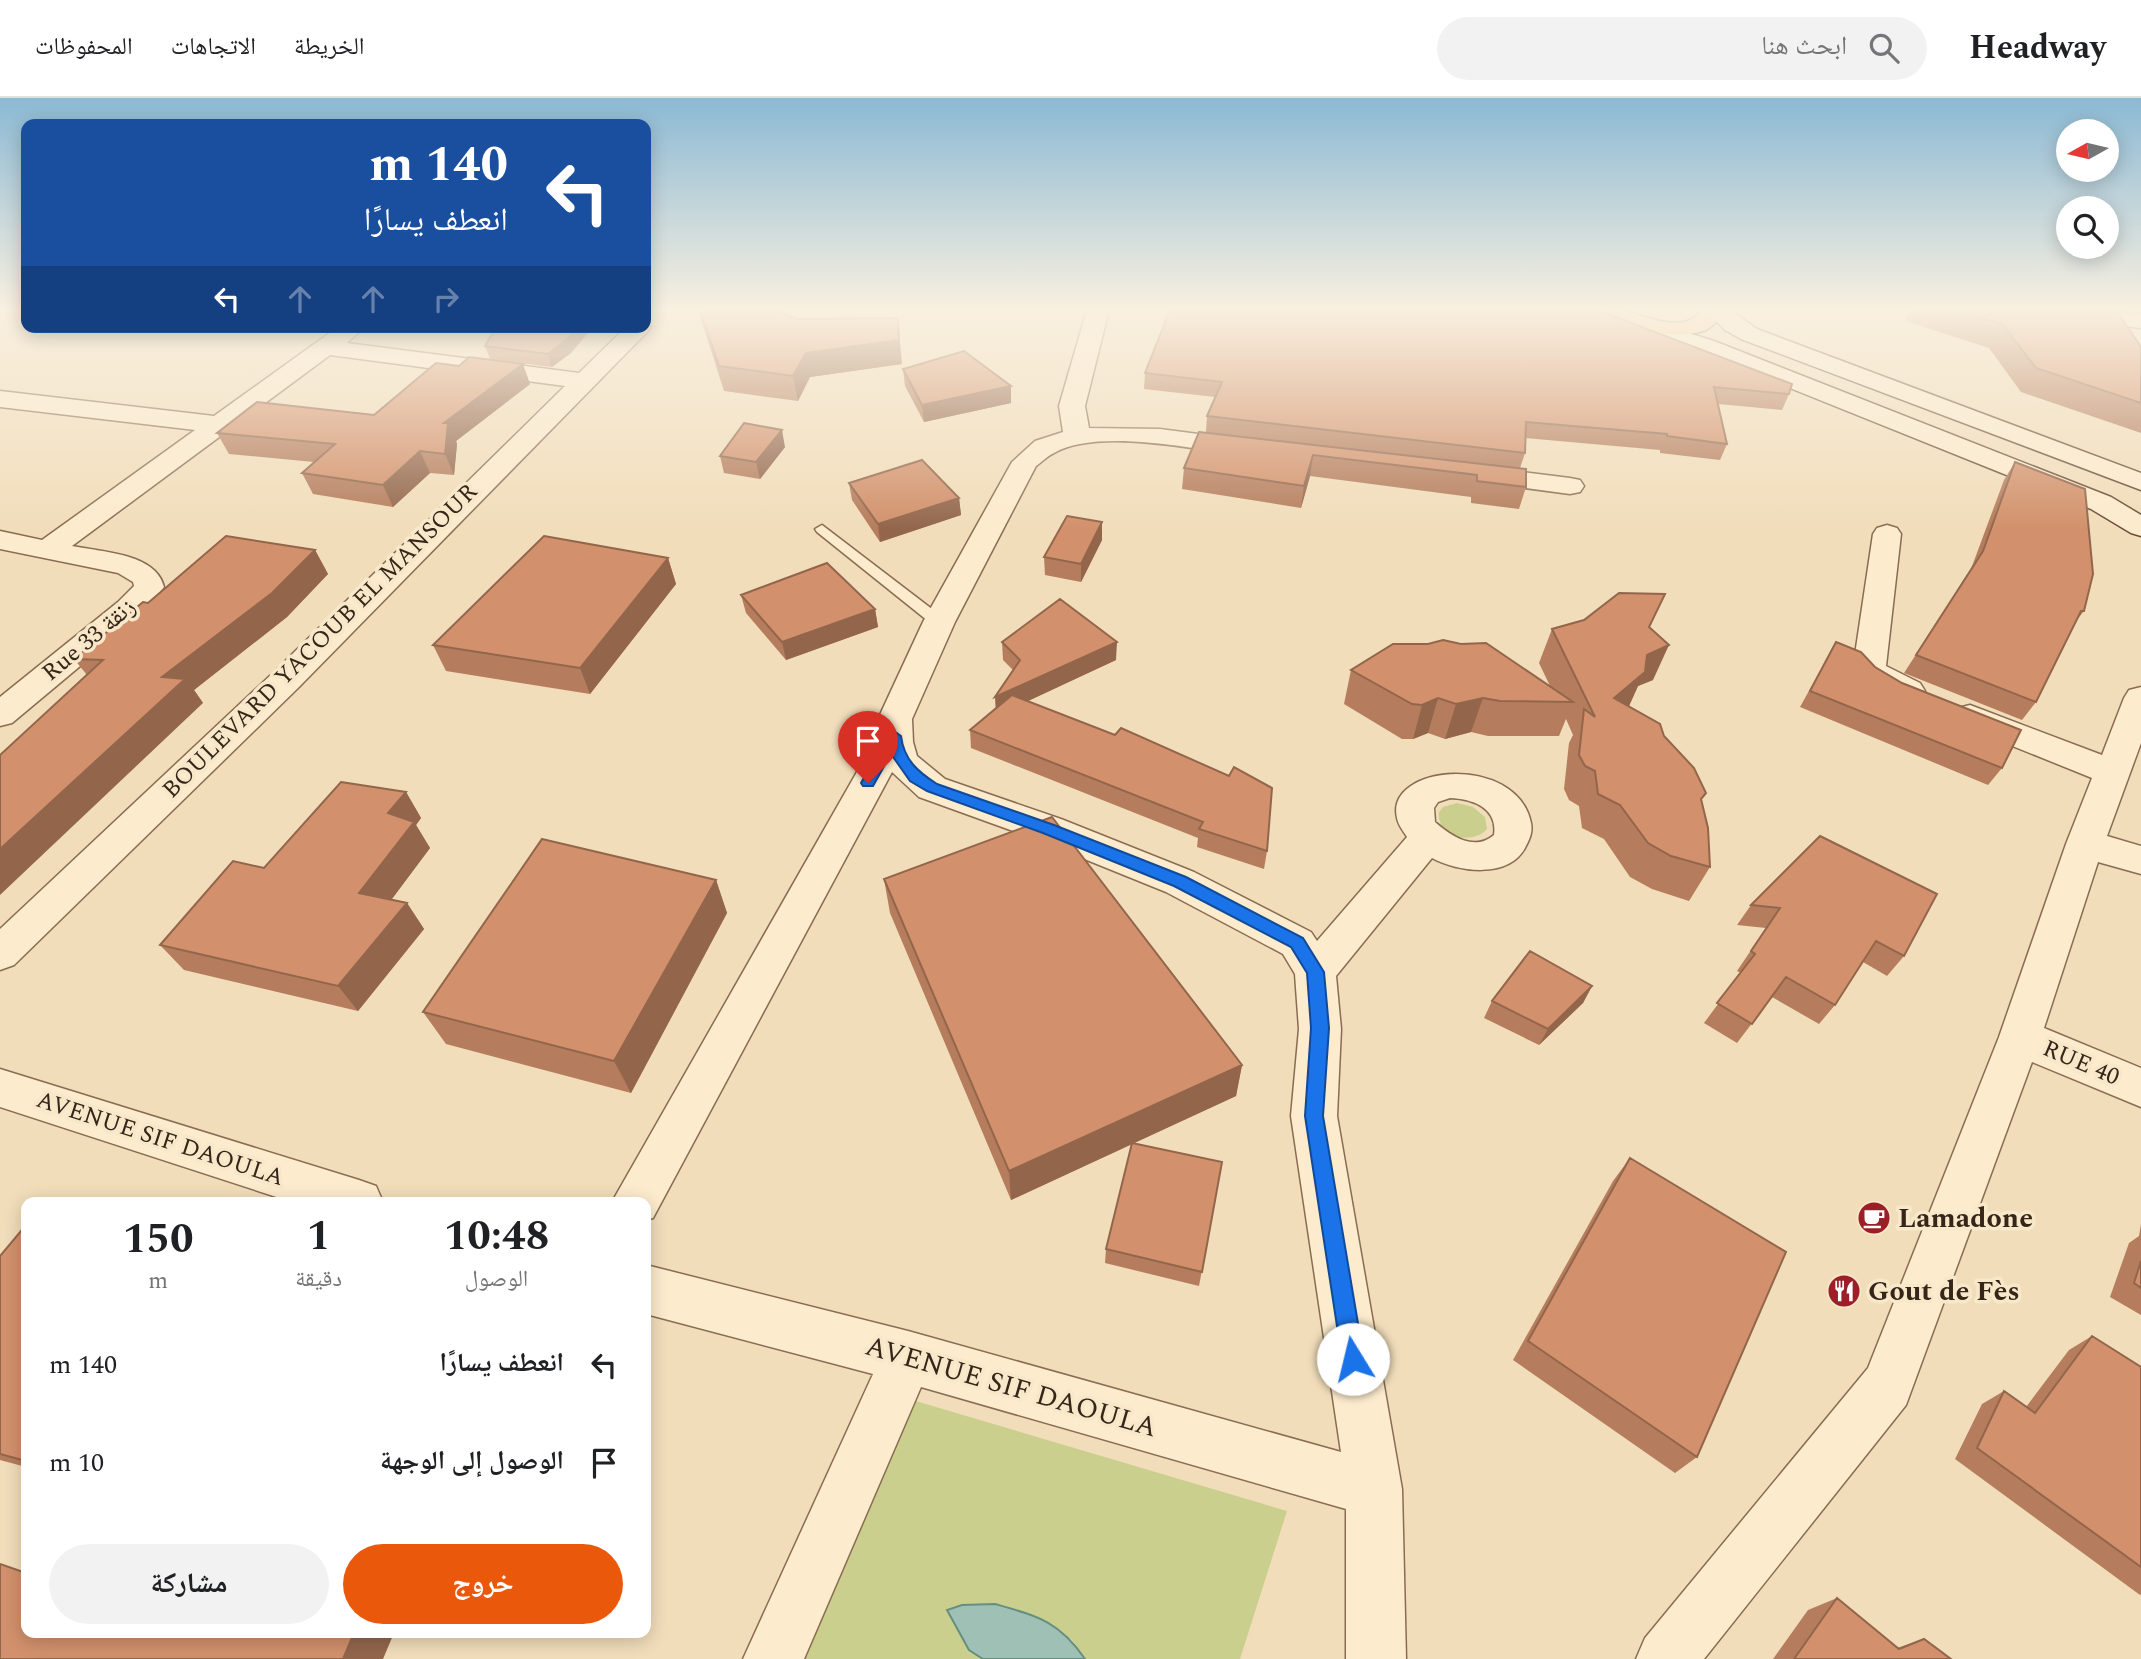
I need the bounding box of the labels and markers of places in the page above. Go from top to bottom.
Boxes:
pin [838,711,898,783]
place label: Lamadone [1898,1197,2033,1240]
cafe icon: Lamadone [1855,1199,1893,1237]
place label: Gout de Fès [1868,1270,2020,1313]
restaurant icon: Gout de Fès [1825,1272,1863,1310]

